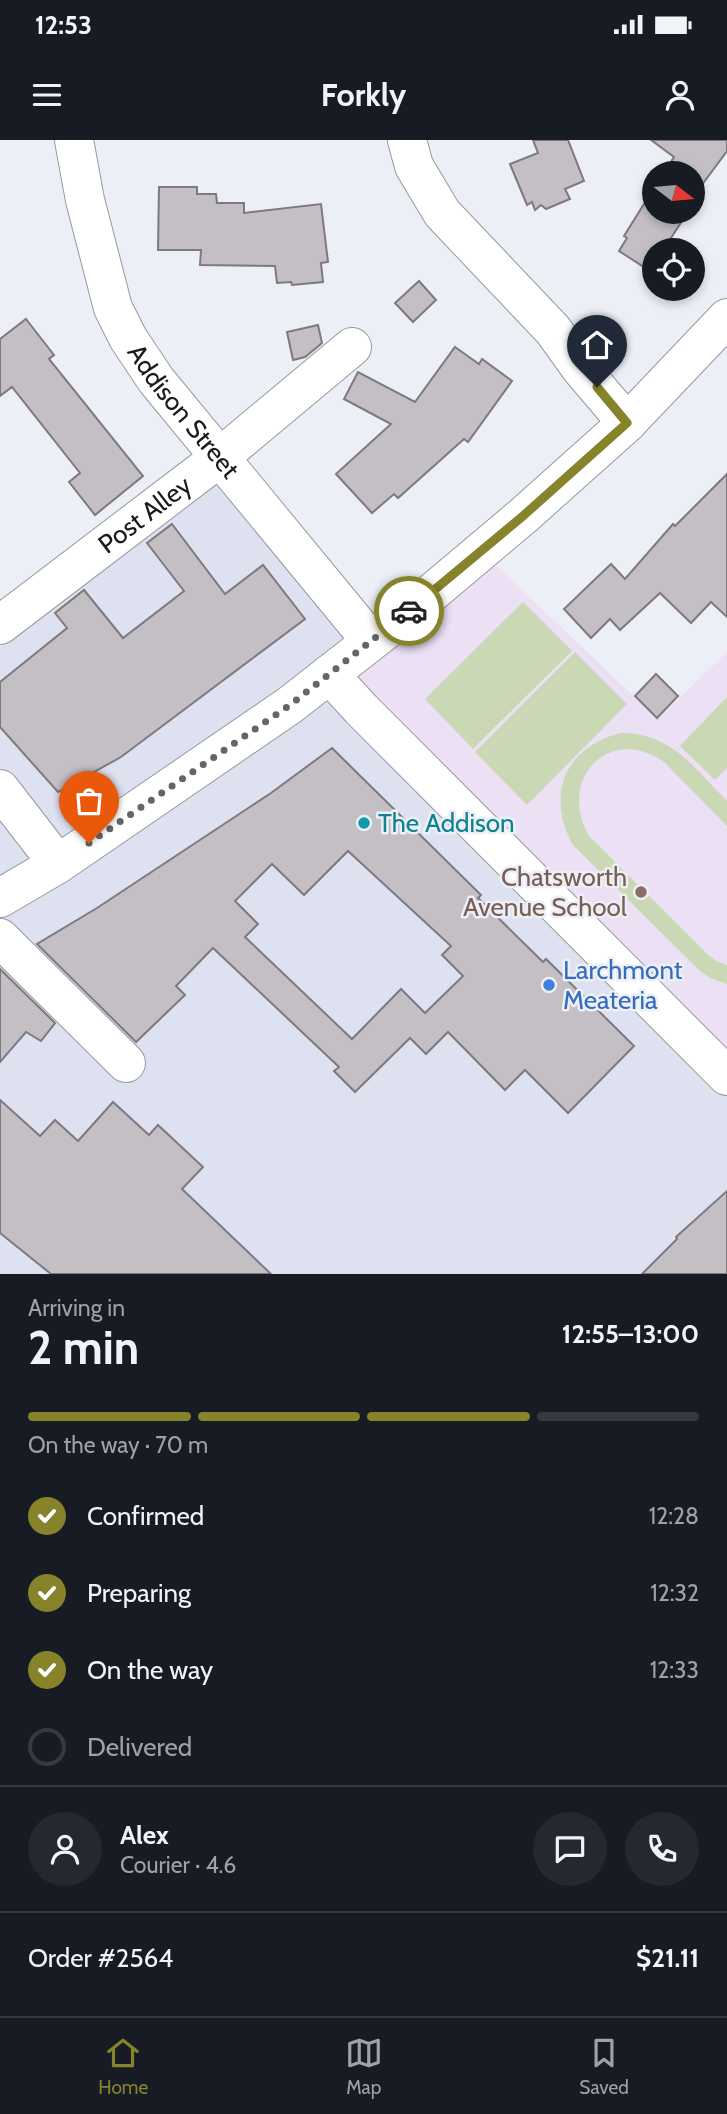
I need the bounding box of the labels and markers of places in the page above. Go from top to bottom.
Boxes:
pin [567,315,627,387]
pin [59,771,119,843]
place label: The Addison [378,807,515,839]
marker: The Addison [356,815,372,831]
place label: Chatsworth Avenue School [463,861,627,923]
marker: Chatsworth Avenue School [633,884,649,900]
place label: Larchmont Meateria [563,954,683,1016]
marker: Larchmont Meateria [541,977,557,993]

